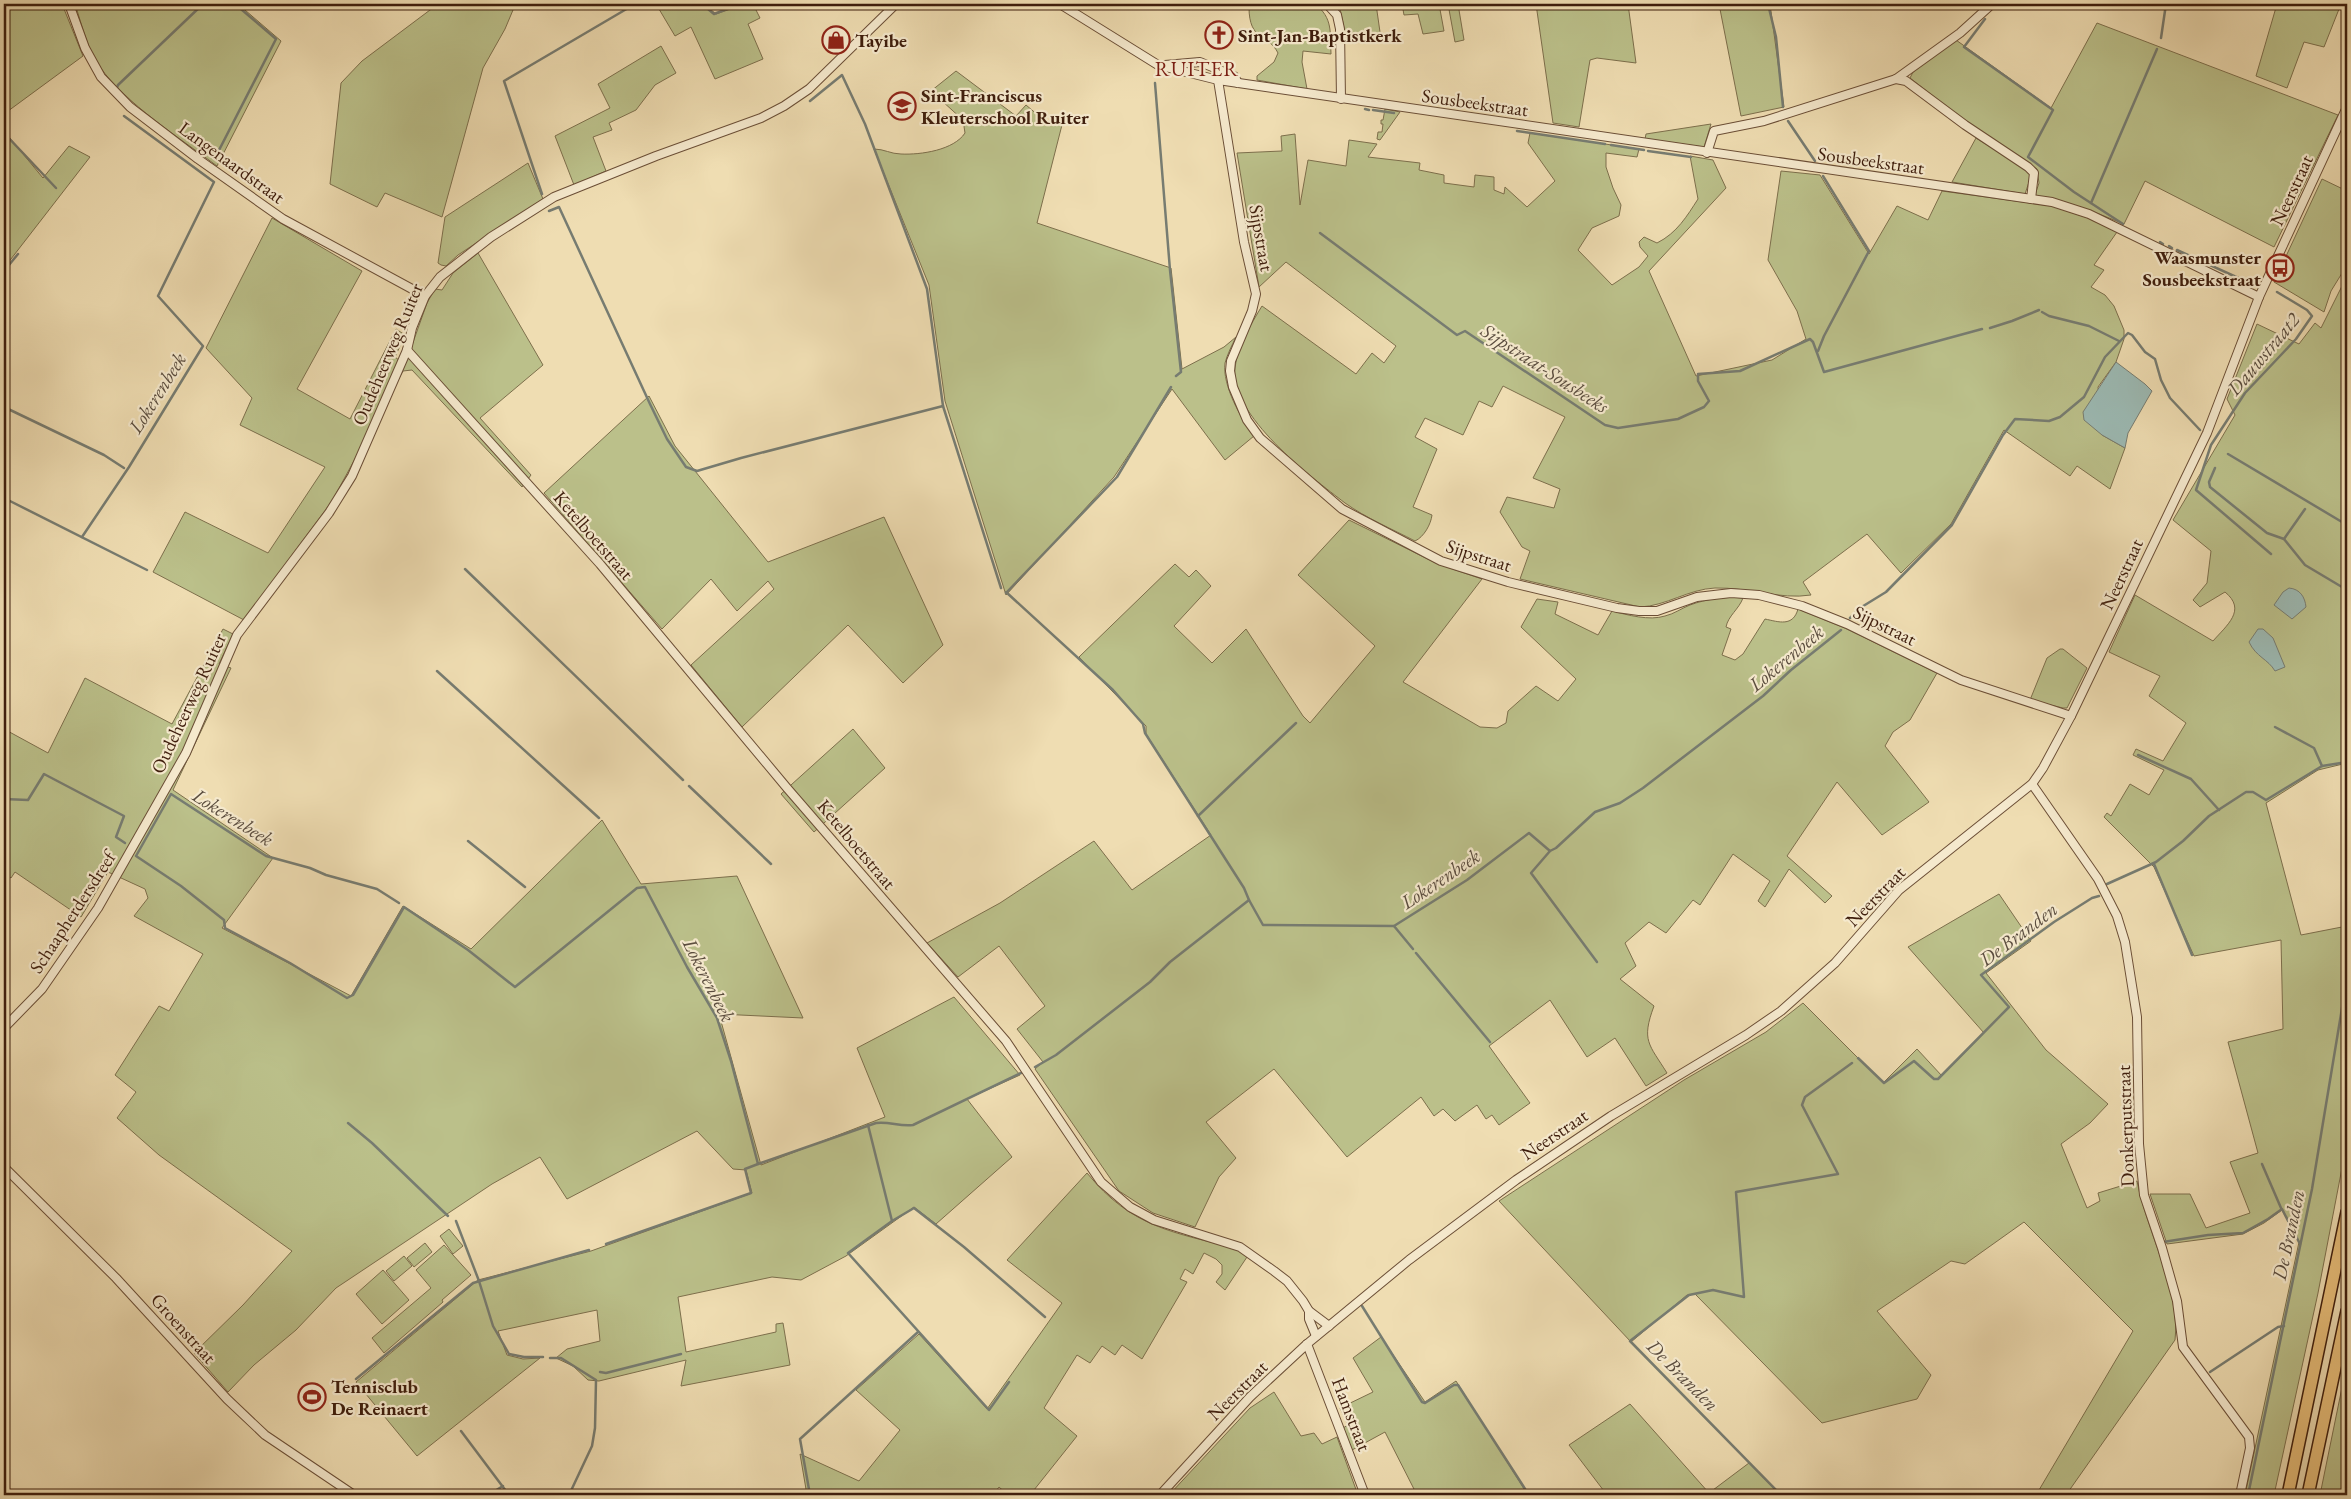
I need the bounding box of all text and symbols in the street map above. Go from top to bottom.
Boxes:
church icon: Sint-Jan-Baptistkerk [1204,20,1234,50]
place label: Sint-Jan-Baptistkerk [1238,23,1402,48]
shop icon: Tayibe [821,25,851,55]
place label: Tayibe [855,28,907,53]
district label: RUITER [1155,55,1239,82]
place label: Sint-Franciscus Kleuterschool Ruiter [921,83,1089,130]
street label: Sousbeekstraat [1420,83,1530,122]
school or university icon: Sint-Franciscus Kleuterschool Ruiter [887,91,917,121]
street label: Langenaardstraat [174,116,290,209]
street label: Sousbeekstraat [1816,141,1926,180]
street label: Neerstraat [2264,151,2319,230]
street label: Sijpstraat [1243,203,1280,273]
place label: Waasmunster Sousbeekstraat [2142,245,2261,292]
bus stop icon: Waasmunster Sousbeekstraat [2265,253,2295,283]
street label: Oudeheerweg Ruiter [346,279,429,429]
water label: Dauwstraat2 [2220,306,2306,402]
water label: Sijpstraat-Sousbeeks [1476,317,1614,419]
water label: Lokerenbeek [121,348,192,439]
street label: Ketelboetstraat [548,485,639,585]
street label: Sijpstraat [1443,533,1515,578]
street label: Neerstraat [2094,535,2149,614]
street label: Sijpstraat [1849,599,1920,651]
water label: Lokerenbeek [1742,619,1829,698]
street label: Oudeheerweg Ruiter [145,628,232,777]
water label: Lokerenbeek [187,781,278,852]
street label: Ketelboetstraat [812,794,902,895]
water label: Lokerenbeek [1394,843,1485,916]
street label: Schaapherdersdreef [24,845,122,978]
street label: Neerstraat [1840,860,1911,932]
water label: De Branden [1973,896,2062,973]
water label: Lokerenbeek [676,933,741,1026]
street label: Donkerputstraat [2111,1065,2140,1187]
street label: Neerstraat [1516,1103,1593,1166]
water label: De Branden [2266,1187,2310,1284]
street label: Groenstraat [145,1288,222,1369]
water label: De Branden [1641,1333,1725,1417]
street label: Neerstraat [1202,1355,1273,1426]
place label: Tennisclub De Reinaert [331,1374,428,1421]
street label: Hamstraat [1326,1374,1377,1455]
sports icon: Tennisclub De Reinaert [297,1382,327,1412]

